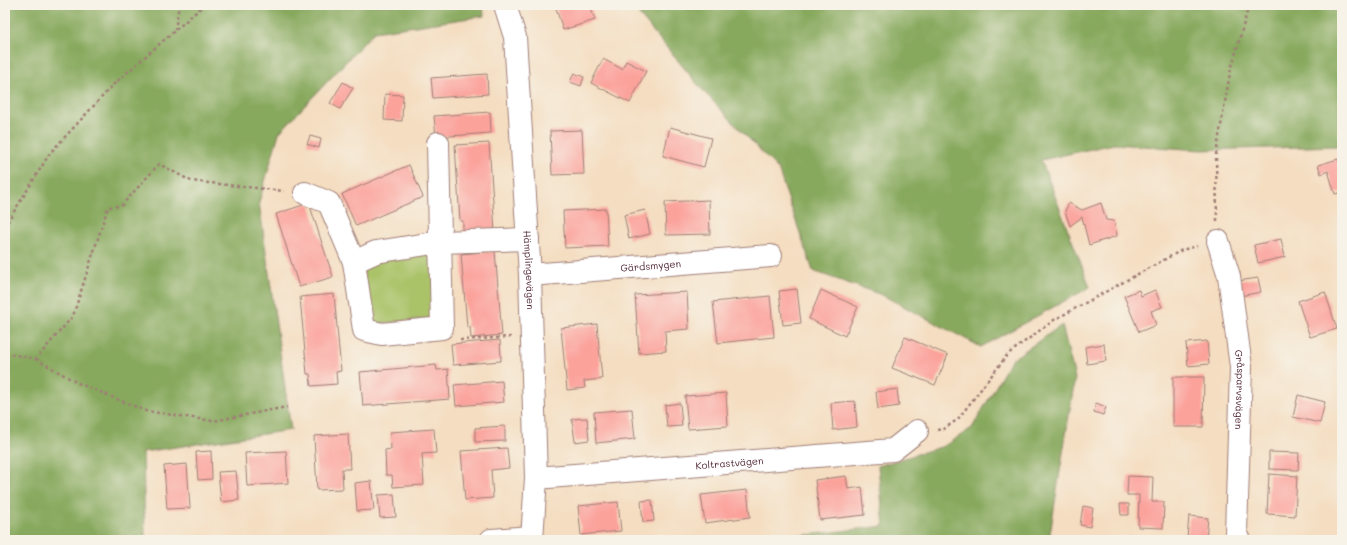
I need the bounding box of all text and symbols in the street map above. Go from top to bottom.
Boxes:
street label: Hämplingevägen [520,230,538,310]
street label: Gärdsmygen [620,256,681,275]
street label: Gråsparvsvägen [1232,349,1248,430]
street label: Koltrastvägen [695,453,764,472]

